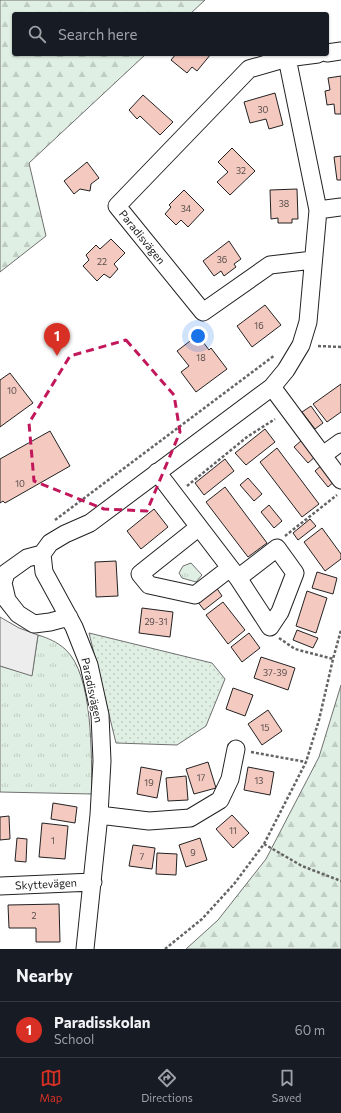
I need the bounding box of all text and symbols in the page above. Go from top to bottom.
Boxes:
search box [12,12,329,56]
icon: search [26,23,48,45]
text: Search here [58,25,137,43]
house number: 30 [257,104,269,115]
house number: 32 [236,165,246,176]
house number: 38 [279,198,289,209]
house number: 34 [181,203,192,214]
street label: Paradisvägen [117,207,168,266]
house number: 36 [217,254,227,265]
house number: 22 [97,256,107,267]
house number: 16 [254,320,264,331]
pin: 1 [44,323,70,356]
your location [188,326,208,346]
house number: 18 [196,352,206,363]
house number: 10 [7,385,17,396]
house number: 10 [15,478,25,489]
house number: 29-31 [144,616,168,627]
street label: Paradisvägen [79,656,106,724]
house number: 37-39 [263,667,287,678]
house number: 15 [260,722,270,733]
house number: 17 [197,772,206,783]
house number: 13 [255,775,263,786]
house number: 19 [144,777,154,788]
house number: 11 [229,825,237,836]
house number: 1 [51,835,55,846]
house number: 9 [190,847,196,858]
house number: 7 [140,851,145,862]
street label: Skyttevägen [15,875,77,892]
house number: 2 [32,910,37,921]
text: Nearby [16,965,73,986]
text: Paradisskolan [54,1013,150,1031]
text: 1 [26,1022,32,1038]
text: 60 m [295,1022,325,1038]
text: School [54,1031,94,1047]
tab: Map [40,1067,62,1104]
tab: Directions [141,1067,193,1104]
tab: Saved [272,1067,301,1104]

